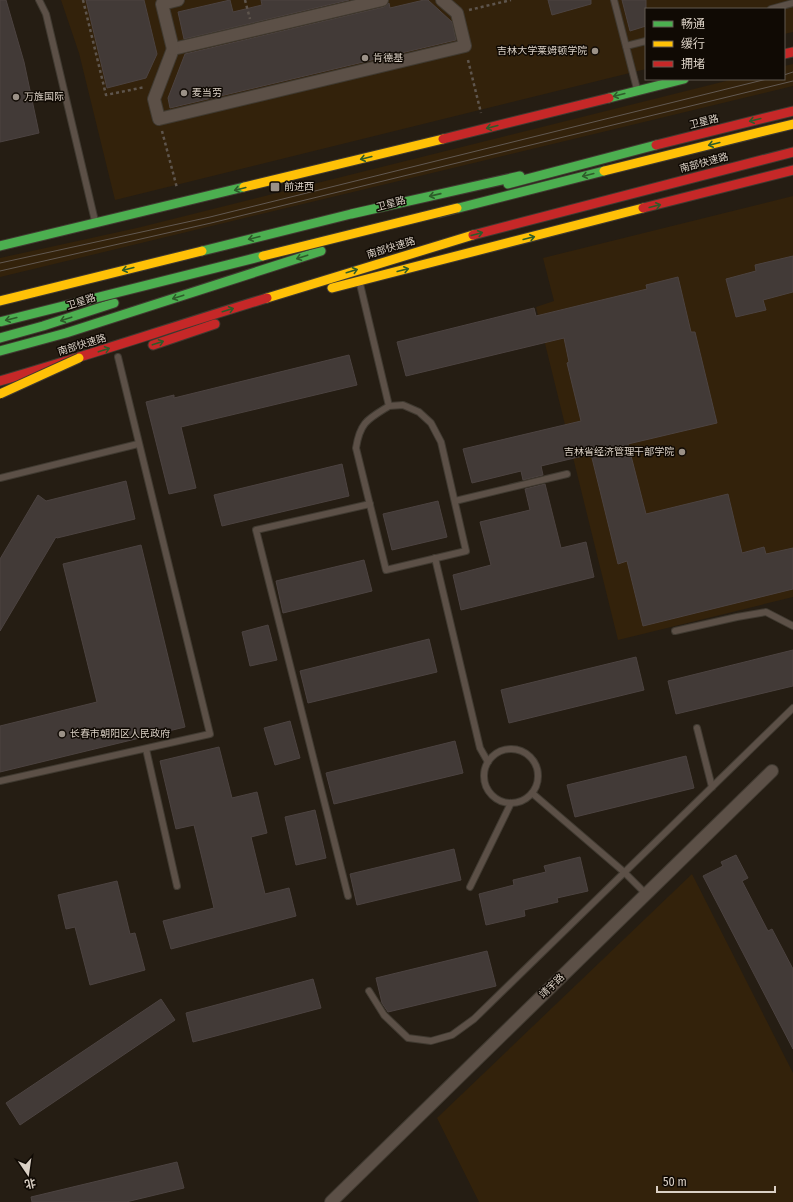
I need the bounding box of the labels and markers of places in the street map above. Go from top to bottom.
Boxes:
place label: 吉林大学莱姆顿学院 [497,45,587,57]
marker: 吉林大学莱姆顿学院 [590,46,600,56]
place label: 肯德基 [373,52,403,64]
marker: 肯德基 [360,53,370,63]
place label: 麦当劳 [192,87,222,99]
marker: 麦当劳 [179,88,189,98]
place label: 万旌国际 [24,91,64,103]
marker: 万旌国际 [11,92,21,102]
marker: 前进西 [269,181,281,193]
place label: 前进西 [284,181,314,193]
place label: 吉林省经济管理干部学院 [564,446,674,458]
marker: 吉林省经济管理干部学院 [677,447,687,457]
place label: 长春市朝阳区人民政府 [70,728,170,740]
marker: 长春市朝阳区人民政府 [57,729,67,739]

